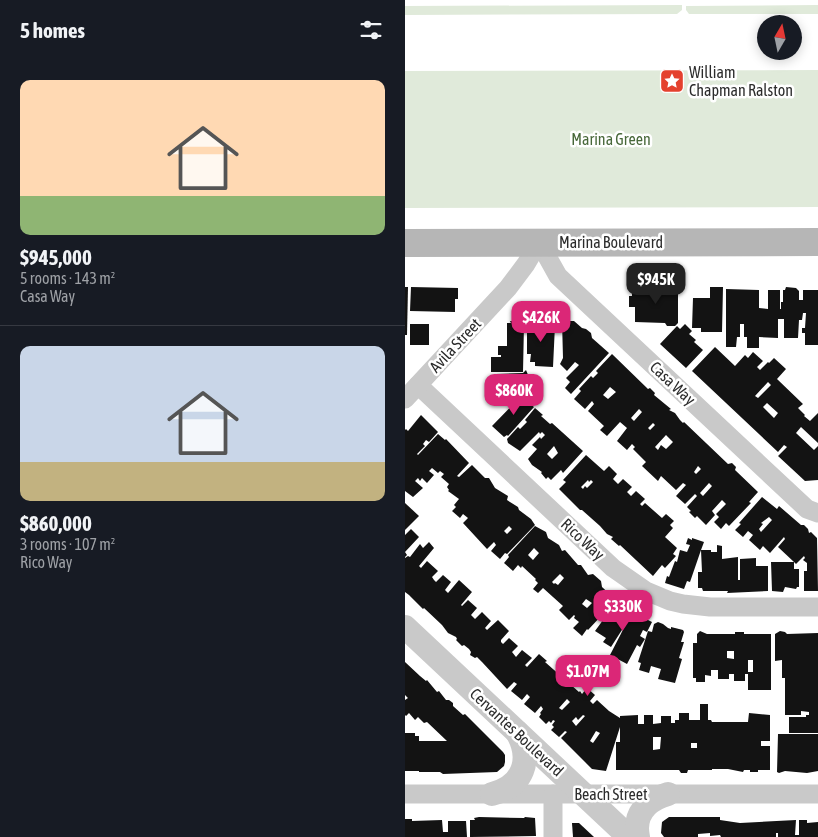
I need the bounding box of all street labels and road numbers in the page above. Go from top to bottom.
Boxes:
street label: Marina Boulevard [559,233,663,251]
street label: Avila Street [426,314,485,376]
street label: Casa Way [646,358,700,409]
street label: Rico Way [557,515,609,564]
street label: Cervantes Boulevard [467,684,567,780]
street label: Beach Street [574,785,648,803]

